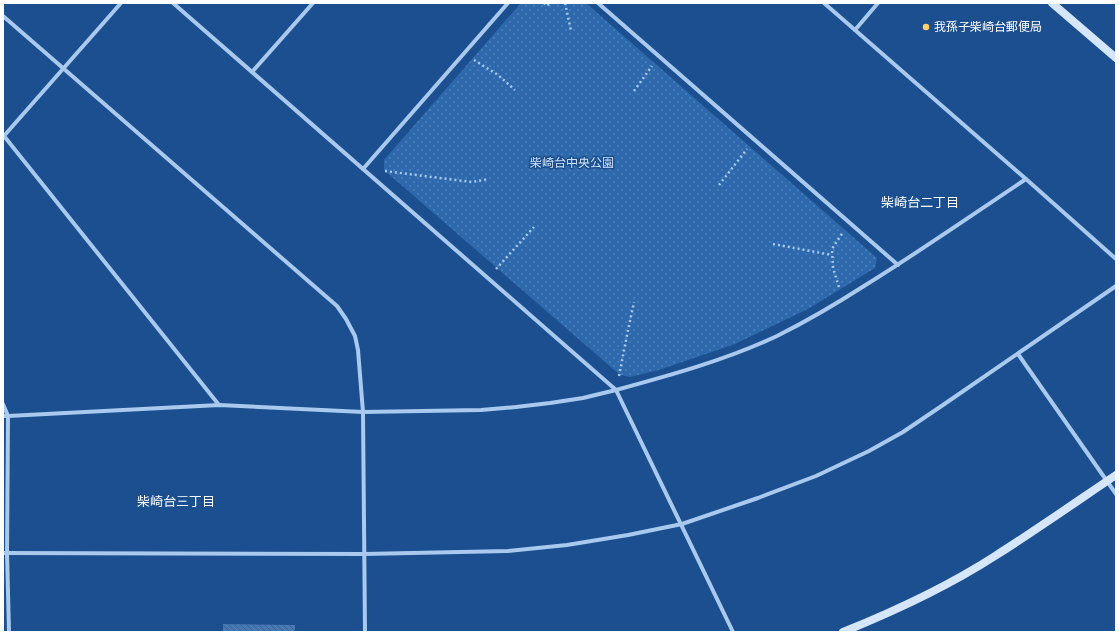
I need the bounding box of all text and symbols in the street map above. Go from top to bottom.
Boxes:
place label: 我孫子柴崎台郵便局 [934,19,1042,36]
marker: 我孫子柴崎台郵便局 [921,22,931,32]
park label: 柴崎台中央公園 [530,155,614,172]
district label: 柴崎台二丁目 [881,194,959,212]
district label: 柴崎台三丁目 [137,493,215,511]

